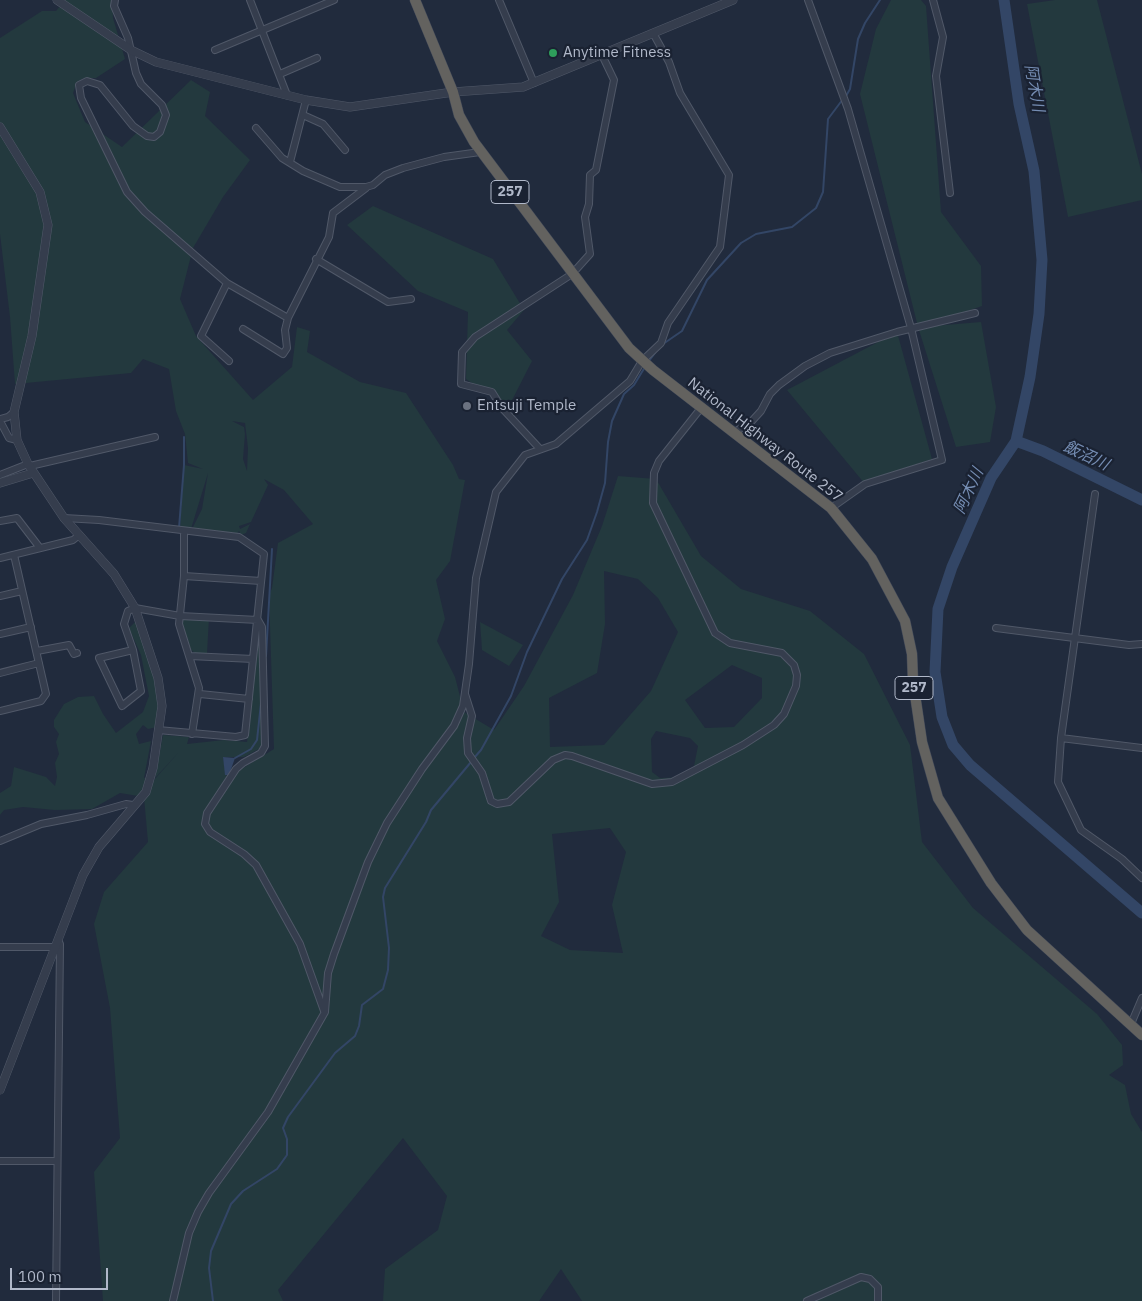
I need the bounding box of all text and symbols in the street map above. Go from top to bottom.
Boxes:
place label: Anytime Fitness [563,44,671,62]
marker: Anytime Fitness [547,47,559,59]
water label: 阿木川 [1020,63,1048,113]
road number: 257 [491,180,529,203]
street label: National Highway Route 257 [684,374,846,506]
place label: Entsuji Temple [477,397,576,415]
marker: Entsuji Temple [461,400,473,412]
water label: 飯沼川 [1060,437,1112,475]
water label: 阿木川 [950,465,988,517]
road number: 257 [895,676,933,700]
scale bar [12,1258,110,1290]
text: 100 m [18,1267,62,1286]

